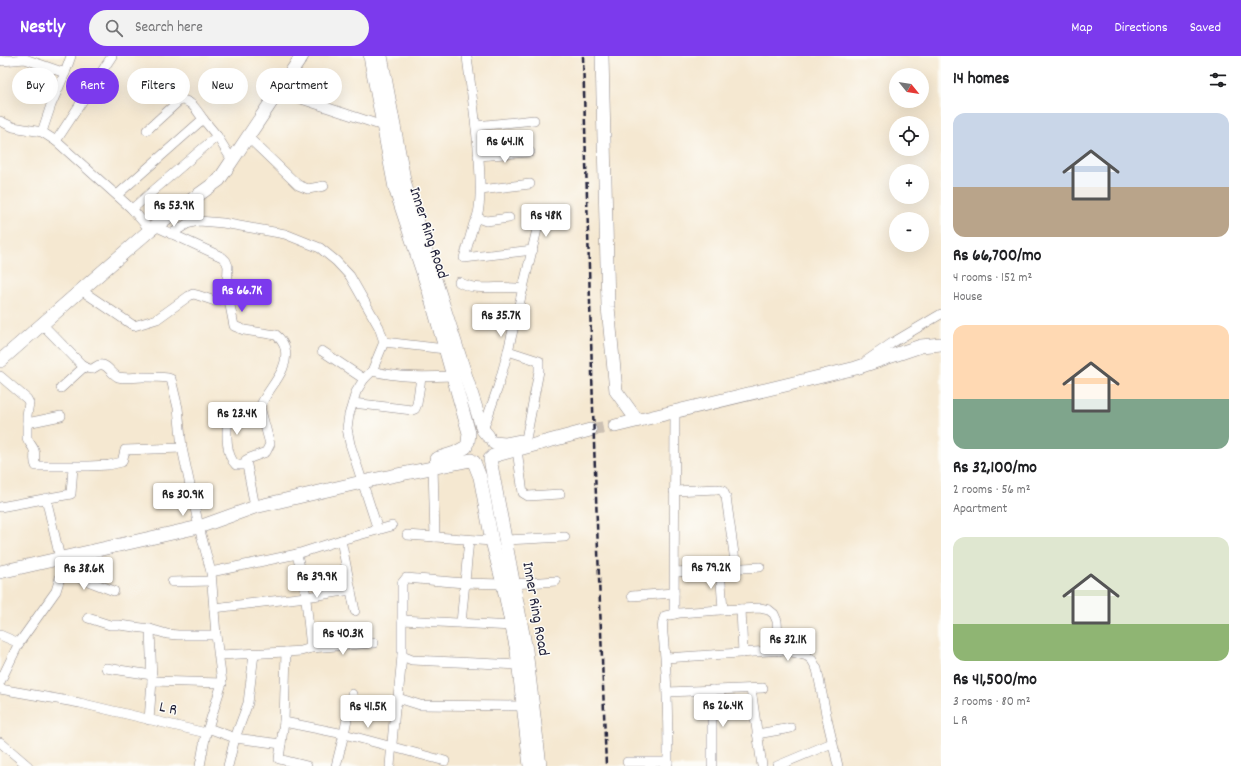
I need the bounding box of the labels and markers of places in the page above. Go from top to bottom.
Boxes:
pin: Rs 64.1K [464,130,546,164]
pin: Rs 53.9K [133,194,215,228]
pin: Rs 48K [513,204,579,238]
pin: Rs 66.7K [201,279,283,313]
pin: Rs 35.7K [460,304,542,338]
pin: Rs 23.4K [196,402,278,436]
pin: Rs 30.9K [142,483,224,517]
pin: Rs 79.2K [670,556,752,590]
pin: Rs 38.6K [43,557,125,591]
pin: Rs 39.9K [276,565,358,599]
pin: Rs 40.3K [302,622,384,656]
pin: Rs 32.1K [747,628,829,662]
pin: Rs 26.4K [682,694,764,728]
pin: Rs 41.5K [327,695,409,729]

